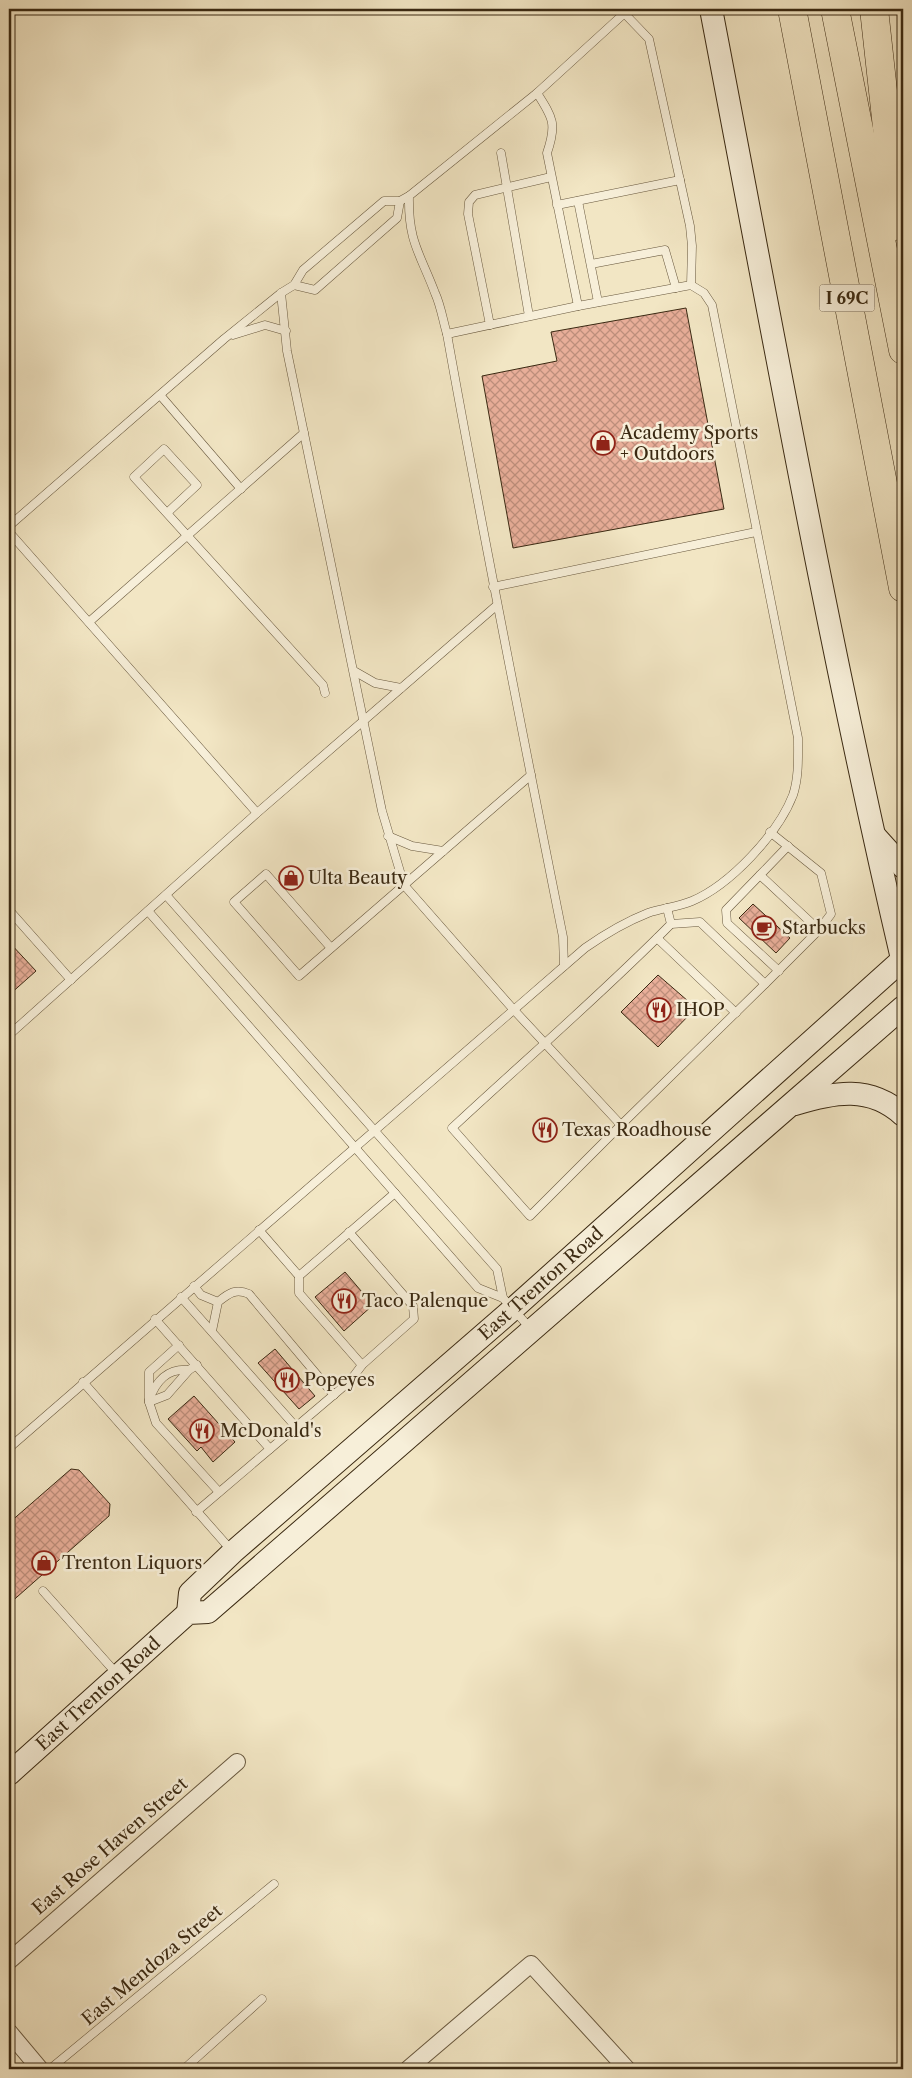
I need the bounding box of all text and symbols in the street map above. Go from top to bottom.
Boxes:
road number: I 69C [820,284,874,312]
place label: Academy Sports + Outdoors [619,422,758,465]
shop icon: Academy Sports + Outdoors [590,430,616,456]
shop icon: Ulta Beauty [278,865,304,891]
place label: Ulta Beauty [308,867,408,889]
cafe icon: Starbucks [751,915,777,941]
place label: Starbucks [782,917,866,939]
restaurant icon: IHOP [646,997,672,1023]
place label: IHOP [676,999,725,1021]
restaurant icon: Texas Roadhouse [532,1117,558,1143]
place label: Texas Roadhouse [562,1119,712,1141]
street label: East Trenton Road [474,1222,608,1345]
restaurant icon: Taco Palenque [331,1288,357,1314]
place label: Taco Palenque [362,1290,488,1312]
restaurant icon: Popeyes [274,1367,300,1393]
place label: Popeyes [304,1369,375,1391]
restaurant icon: McDonald's [189,1418,215,1444]
place label: McDonald's [220,1420,322,1442]
shop icon: Trenton Liquors [31,1550,57,1576]
place label: Trenton Liquors [62,1552,202,1574]
street label: East Trenton Road [32,1632,165,1755]
street label: East Rose Haven Street [28,1772,193,1919]
street label: East Mendoza Street [77,1900,227,2030]

